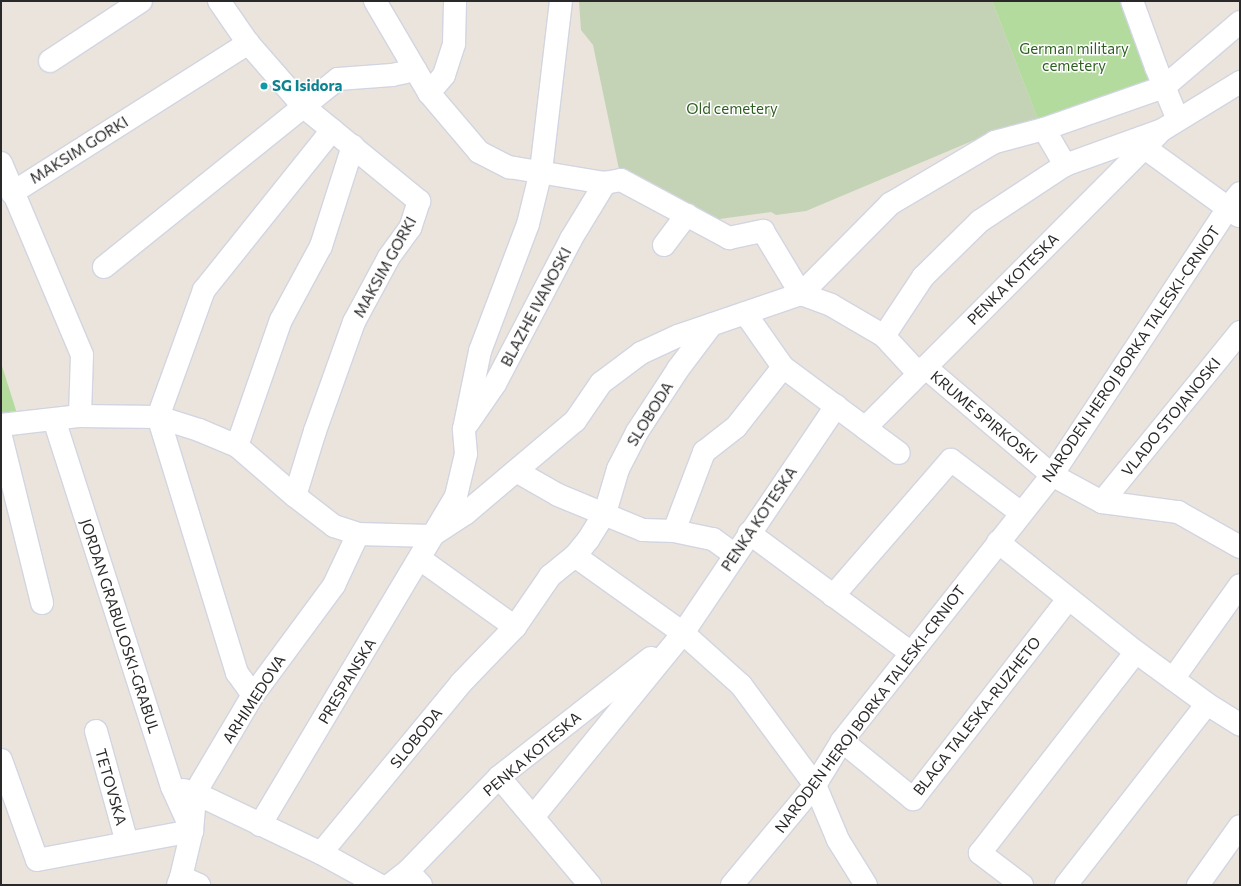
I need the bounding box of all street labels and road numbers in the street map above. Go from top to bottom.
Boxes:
street label: MAKSIM GORKI [27,113,131,187]
street label: MAKSIM GORKI [350,213,420,321]
street label: NARODEN HEROJ BORKA TALESKI-CRNIOT [1038,222,1224,486]
street label: PENKA KOTESKA [964,230,1062,328]
street label: BLAZHE IVANOSKI [497,244,575,370]
street label: VLADO STOJANOSKI [1118,354,1224,480]
street label: KRUME SPIRKOSKI [927,367,1041,467]
street label: SLOBODA [623,379,677,449]
street label: PENKA KOTESKA [717,463,801,575]
street label: JORDAN GRABULOSKI-GRABUL [77,517,163,735]
street label: NARODEN HEROJ BORKA TALESKI-CRNIOT [771,582,969,836]
street label: BLAGA TALESKA-RUZHETO [910,633,1044,799]
street label: PRESPANSKA [314,635,380,727]
street label: ARHIMEDOVA [219,651,289,747]
street label: SLOBODA [386,704,446,772]
street label: PENKA KOTESKA [479,708,585,800]
street label: TETOVSKA [91,747,131,827]

